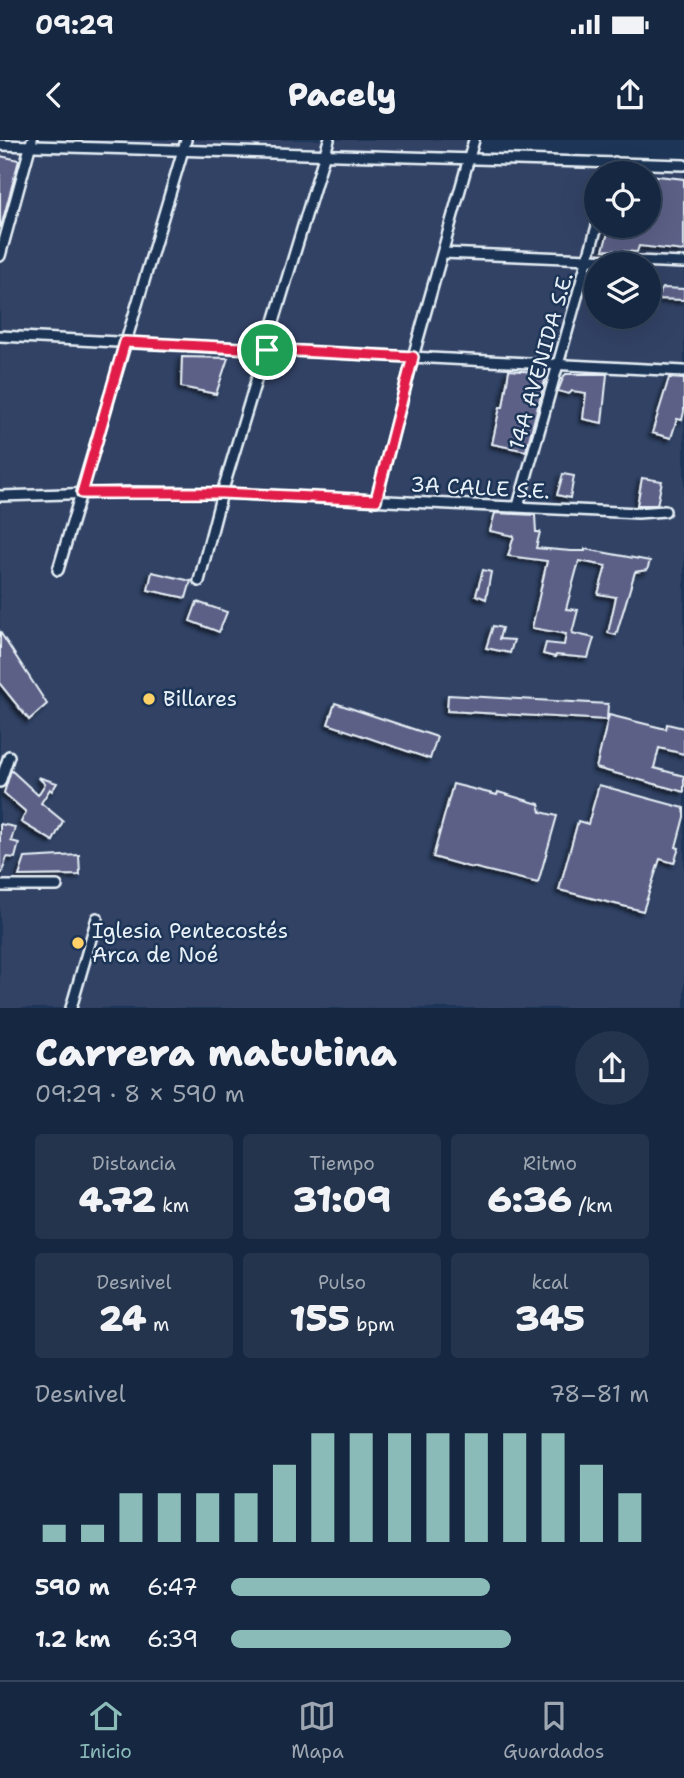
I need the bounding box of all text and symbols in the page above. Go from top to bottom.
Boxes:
text: 09:29 [35,7,114,42]
text: Pacely [288,73,396,116]
icon: back [35,76,73,114]
icon: share [611,76,649,114]
map controls [584,161,661,329]
button: locate [584,161,661,238]
button: layers [584,252,661,329]
street label: 14A AVENIDA S.E. [502,269,580,453]
pin [237,320,297,380]
icon: arrive [248,331,286,369]
street label: 3A CALLE S.E. [410,470,550,506]
place label: Billares [163,685,237,713]
marker: Billares [141,691,157,707]
place label: Iglesia Pentecostés Arca de Noé [92,917,288,969]
marker: Iglesia Pentecostés Arca de Noé [70,935,86,951]
text: Carrera matutina [35,1027,397,1078]
button: share [575,1031,649,1105]
text: 09:29 · 8 × 590 m [35,1079,245,1109]
text: Distancia [92,1151,176,1176]
text: Tiempo [309,1151,375,1176]
text: Ritmo [523,1151,577,1176]
text: 4.72 [79,1176,156,1223]
text: 31:09 [293,1176,391,1223]
text: 6:36 [487,1176,572,1223]
text: km [156,1193,189,1218]
text: /km [572,1193,613,1218]
text: Desnivel [97,1270,171,1295]
text: Pulso [318,1270,366,1295]
text: kcal [532,1270,568,1295]
text: 24 [99,1295,147,1342]
text: 155 [289,1295,350,1342]
text: 345 [515,1295,585,1342]
text: m [147,1312,169,1337]
text: bpm [350,1312,395,1337]
text: Desnivel [35,1379,126,1409]
text: 78–81 m [549,1379,649,1409]
text: 590 m [35,1572,110,1602]
text: 6:47 [147,1572,198,1602]
text: 1.2 km [35,1624,111,1654]
text: 6:39 [147,1624,198,1654]
tab: Inicio [80,1697,132,1764]
tab: Mapa [291,1697,344,1764]
tab: Guardados [503,1697,604,1764]

